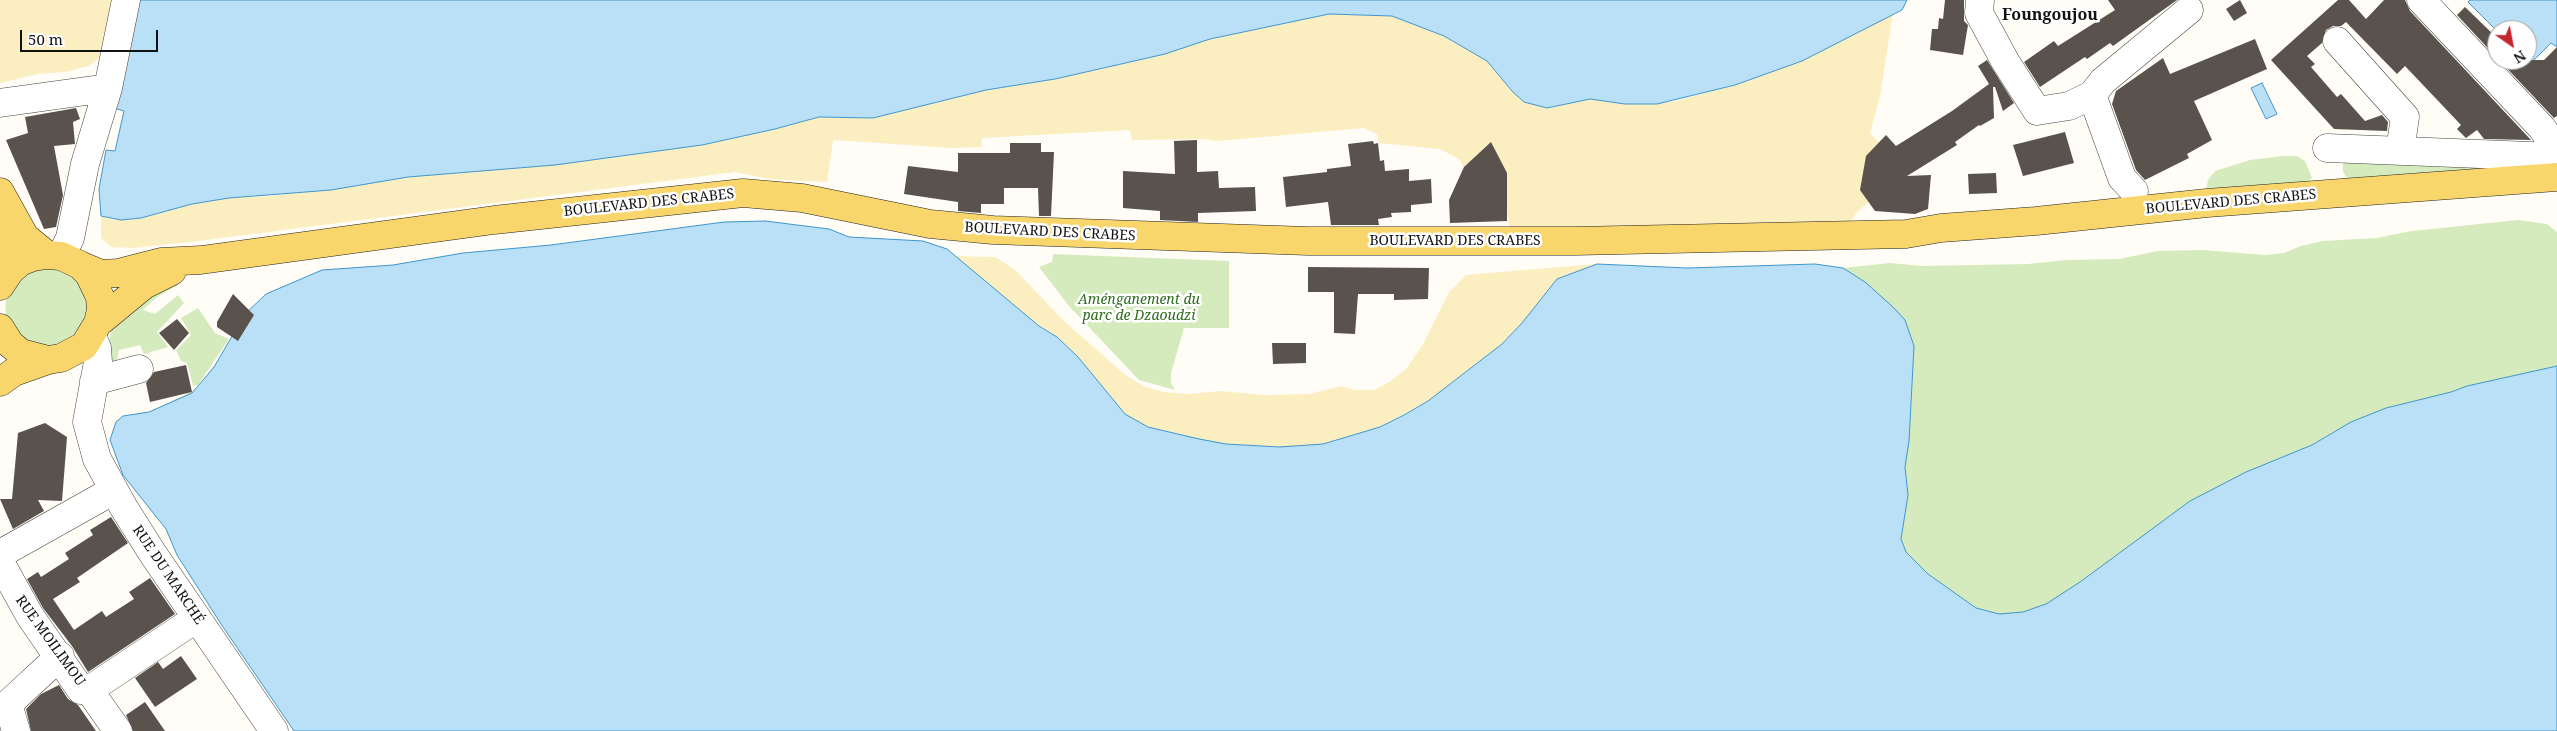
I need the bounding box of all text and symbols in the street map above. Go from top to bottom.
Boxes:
district label: Foungoujou [2002,5,2098,25]
scale bar [22,20,160,52]
north arrow [2487,20,2537,70]
text: 50 m [28,29,63,49]
text: N [2510,46,2530,68]
street label: BOULEVARD DES CRABES [563,186,735,220]
street label: BOULEVARD DES CRABES [2145,186,2317,218]
street label: BOULEVARD DES CRABES [964,219,1136,245]
street label: BOULEVARD DES CRABES [1369,233,1541,249]
park label: Aménganement du parc de Dzaoudzi [1078,292,1200,324]
street label: RUE DU MARCHÉ [129,522,207,628]
street label: RUE MOILIMOU [12,593,88,689]

